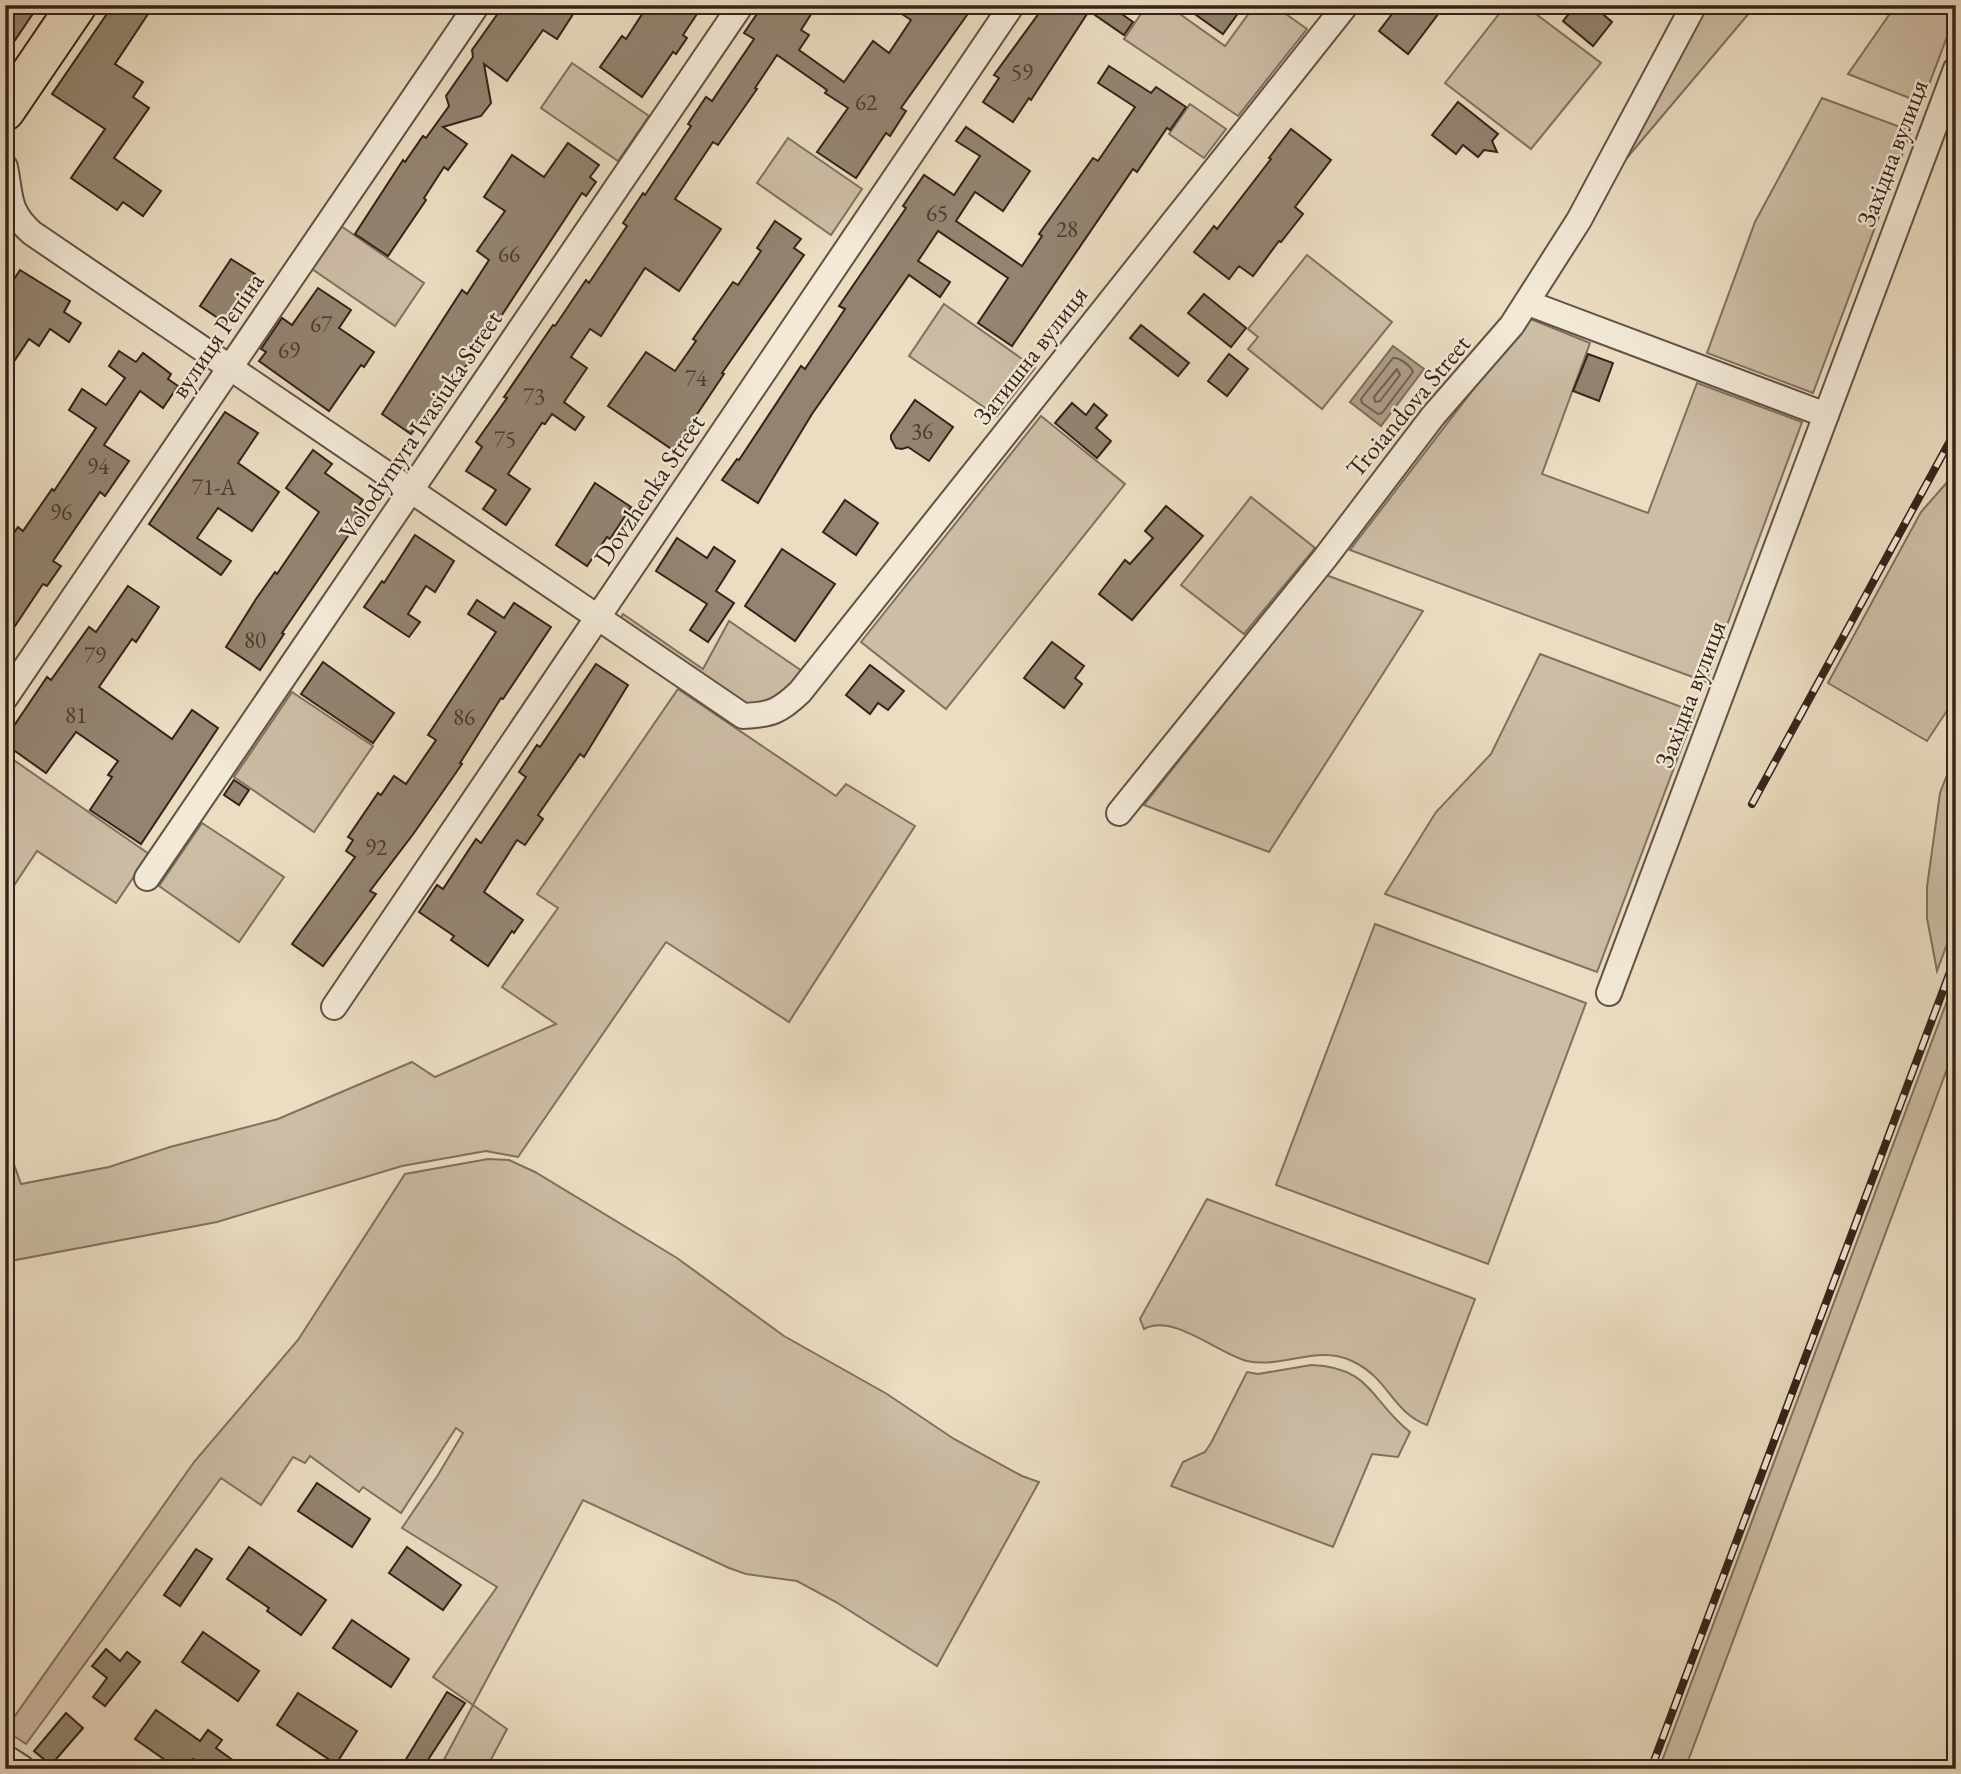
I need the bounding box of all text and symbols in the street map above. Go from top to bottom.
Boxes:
house number: 59 [1011,57,1033,87]
street label: Західна вулиця [1848,75,1936,231]
house number: 62 [855,87,877,117]
house number: 65 [926,198,948,228]
house number: 28 [1056,214,1078,244]
house number: 66 [498,239,520,269]
street label: вулиця Рєпіна [162,265,272,404]
street label: Затишна вулиця [965,278,1095,432]
street label: Volodymyra Ivasiuka Street [331,304,509,546]
house number: 67 [310,309,333,339]
street label: Troiandova Street [1338,328,1478,484]
house number: 69 [278,335,300,365]
house number: 74 [685,363,708,393]
house number: 73 [523,381,545,411]
street label: Dovzhenka Street [586,408,712,572]
house number: 36 [911,416,933,446]
house number: 75 [494,424,516,454]
house number: 94 [87,451,110,481]
house number: 71-А [192,472,237,502]
house number: 96 [50,497,72,527]
street label: Західна вулиця [1646,616,1734,772]
house number: 80 [244,625,266,655]
house number: 79 [84,640,106,670]
house number: 81 [65,700,87,730]
house number: 86 [453,702,475,732]
house number: 92 [365,832,387,862]

